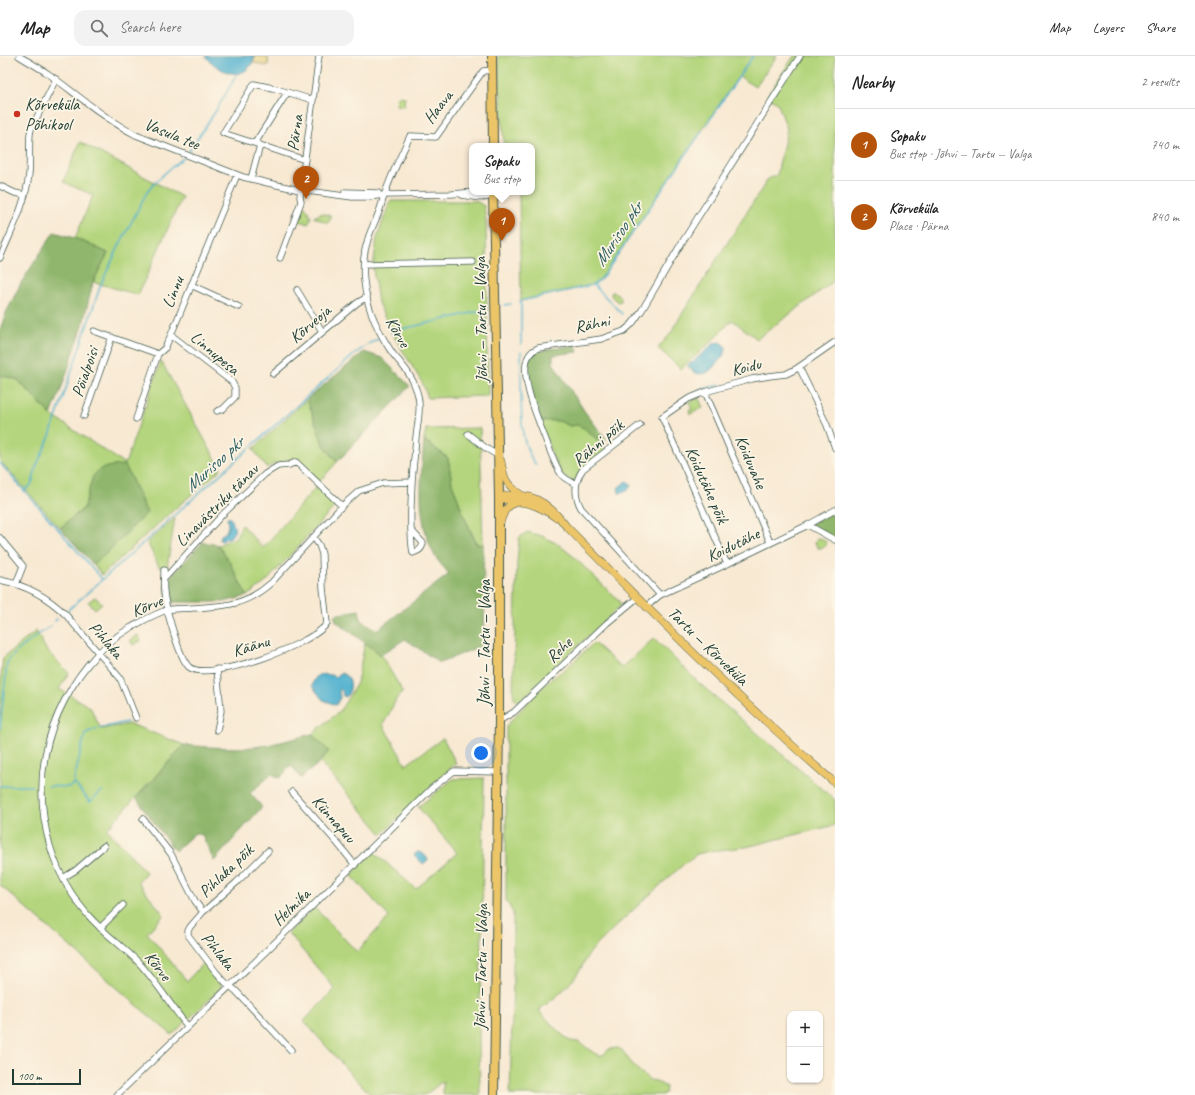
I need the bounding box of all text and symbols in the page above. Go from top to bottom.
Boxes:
search box [74,10,354,46]
text: Map [20,16,50,40]
icon: search [88,17,110,39]
text: Search here [120,18,181,37]
text: Map [1049,19,1071,36]
text: Layers [1093,19,1124,36]
text: Share [1146,19,1175,36]
text: Nearby [851,72,894,93]
text: 2 results [1141,74,1179,90]
street label: Haava [419,85,459,128]
place label: Kõrveküla Põhikool [25,94,81,135]
marker: Kõrveküla Põhikool [12,109,22,119]
street label: Pärna [282,112,308,153]
street label: Vasula tee [141,113,204,155]
text: Sopaku [889,127,925,146]
text: 1 [861,137,867,153]
text: 740 m [1151,137,1179,153]
popup [469,143,535,195]
text: Bus stop · Jõhvi — Tartu — Valga [889,146,1031,162]
text: Sopaku [483,152,519,171]
pin: 2 [293,166,319,199]
text: Bus stop [483,171,521,187]
water label: Murisoo pkr [589,196,649,270]
text: Kõrveküla [889,199,938,218]
pin: 1 [489,208,515,241]
text: 2 [861,209,867,225]
text: 840 m [1151,209,1179,225]
text: Place · Pärna [889,218,948,234]
street label: Jõhvi — Tartu — Valga [469,256,493,384]
street label: Linnu [157,272,189,311]
street label: Kõrveoja [285,299,337,348]
street label: Rähni [573,310,613,338]
street label: Kõrve [381,313,416,352]
street label: Linnupesa [186,327,245,380]
street label: Pöialpoisi [67,343,104,400]
street label: Koidu [729,353,765,381]
street label: Rähni põik [568,414,629,471]
water label: Murisoo pkr [180,430,250,496]
street label: Koiduvahe [730,432,772,493]
street label: Koidutähe põik [681,443,734,528]
street label: Linavästriku tänav [171,458,264,551]
street label: Koidutähe [703,523,764,567]
street label: Jõhvi — Tartu — Valga [474,579,495,707]
street label: Kõrve [128,590,167,622]
street label: Tartu — Kõrveküla [663,602,754,691]
street label: Pihlaka [84,617,129,664]
street label: Käänu [230,630,273,661]
street label: Rehe [542,632,577,667]
your location [471,743,491,763]
street label: Künnapuu [308,791,362,848]
street label: Pihlaka põik [194,839,259,902]
street label: Helmika [268,882,316,930]
street label: Jõhvi — Tartu — Valga [469,903,493,1031]
street label: Pihlaka [197,928,241,975]
street label: Kõrve [140,947,177,986]
map controls [787,1011,823,1083]
button: + [787,1011,823,1047]
button: − [787,1047,823,1083]
scale bar [12,1067,81,1086]
text: 100 m [18,1069,42,1083]

